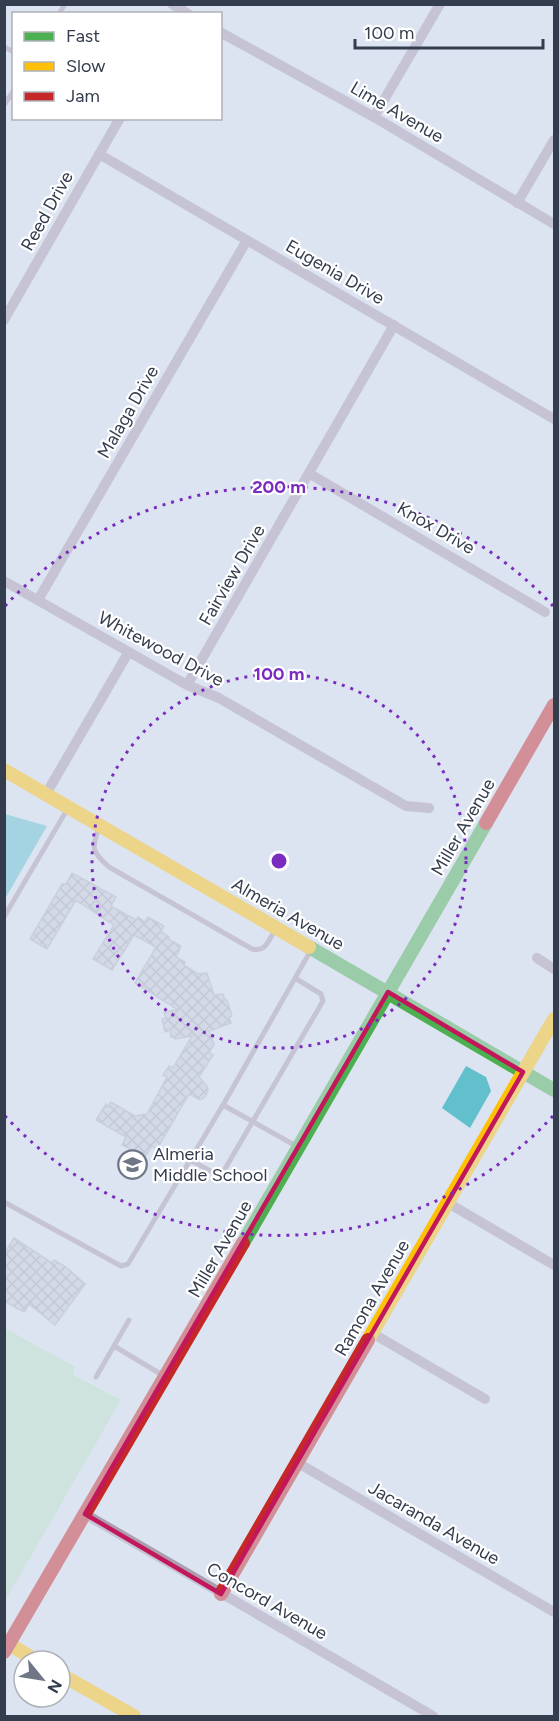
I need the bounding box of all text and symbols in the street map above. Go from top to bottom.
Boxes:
legend [12,12,222,120]
scale bar [355,12,542,50]
text: 100 m [364,22,414,44]
text: Fast [66,25,100,47]
text: Slow [66,55,105,77]
street label: Lime Avenue [346,76,448,148]
text: Jam [66,85,100,107]
street label: Reed Drive [16,167,78,255]
street label: Eugenia Drive [282,235,389,309]
street label: Malaga Drive [93,362,163,462]
text: 200 m [252,476,306,498]
street label: Knox Drive [393,497,479,559]
street label: Fairview Drive [194,521,270,629]
street label: Whitewood Drive [94,607,228,691]
text: 100 m [254,663,304,685]
street label: Miller Avenue [426,774,500,880]
centre of rings [269,851,289,871]
street label: Almeria Avenue [228,873,348,955]
place label: Almeria Middle School [153,1143,267,1186]
school or university icon: Almeria Middle School [116,1148,148,1180]
street label: Miller Avenue [183,1196,257,1302]
street label: Ramona Avenue [330,1236,414,1360]
street label: Jacaranda Avenue [365,1477,504,1570]
street label: Concord Avenue [203,1558,331,1645]
north arrow [12,1649,72,1709]
text: N [43,1676,66,1696]

